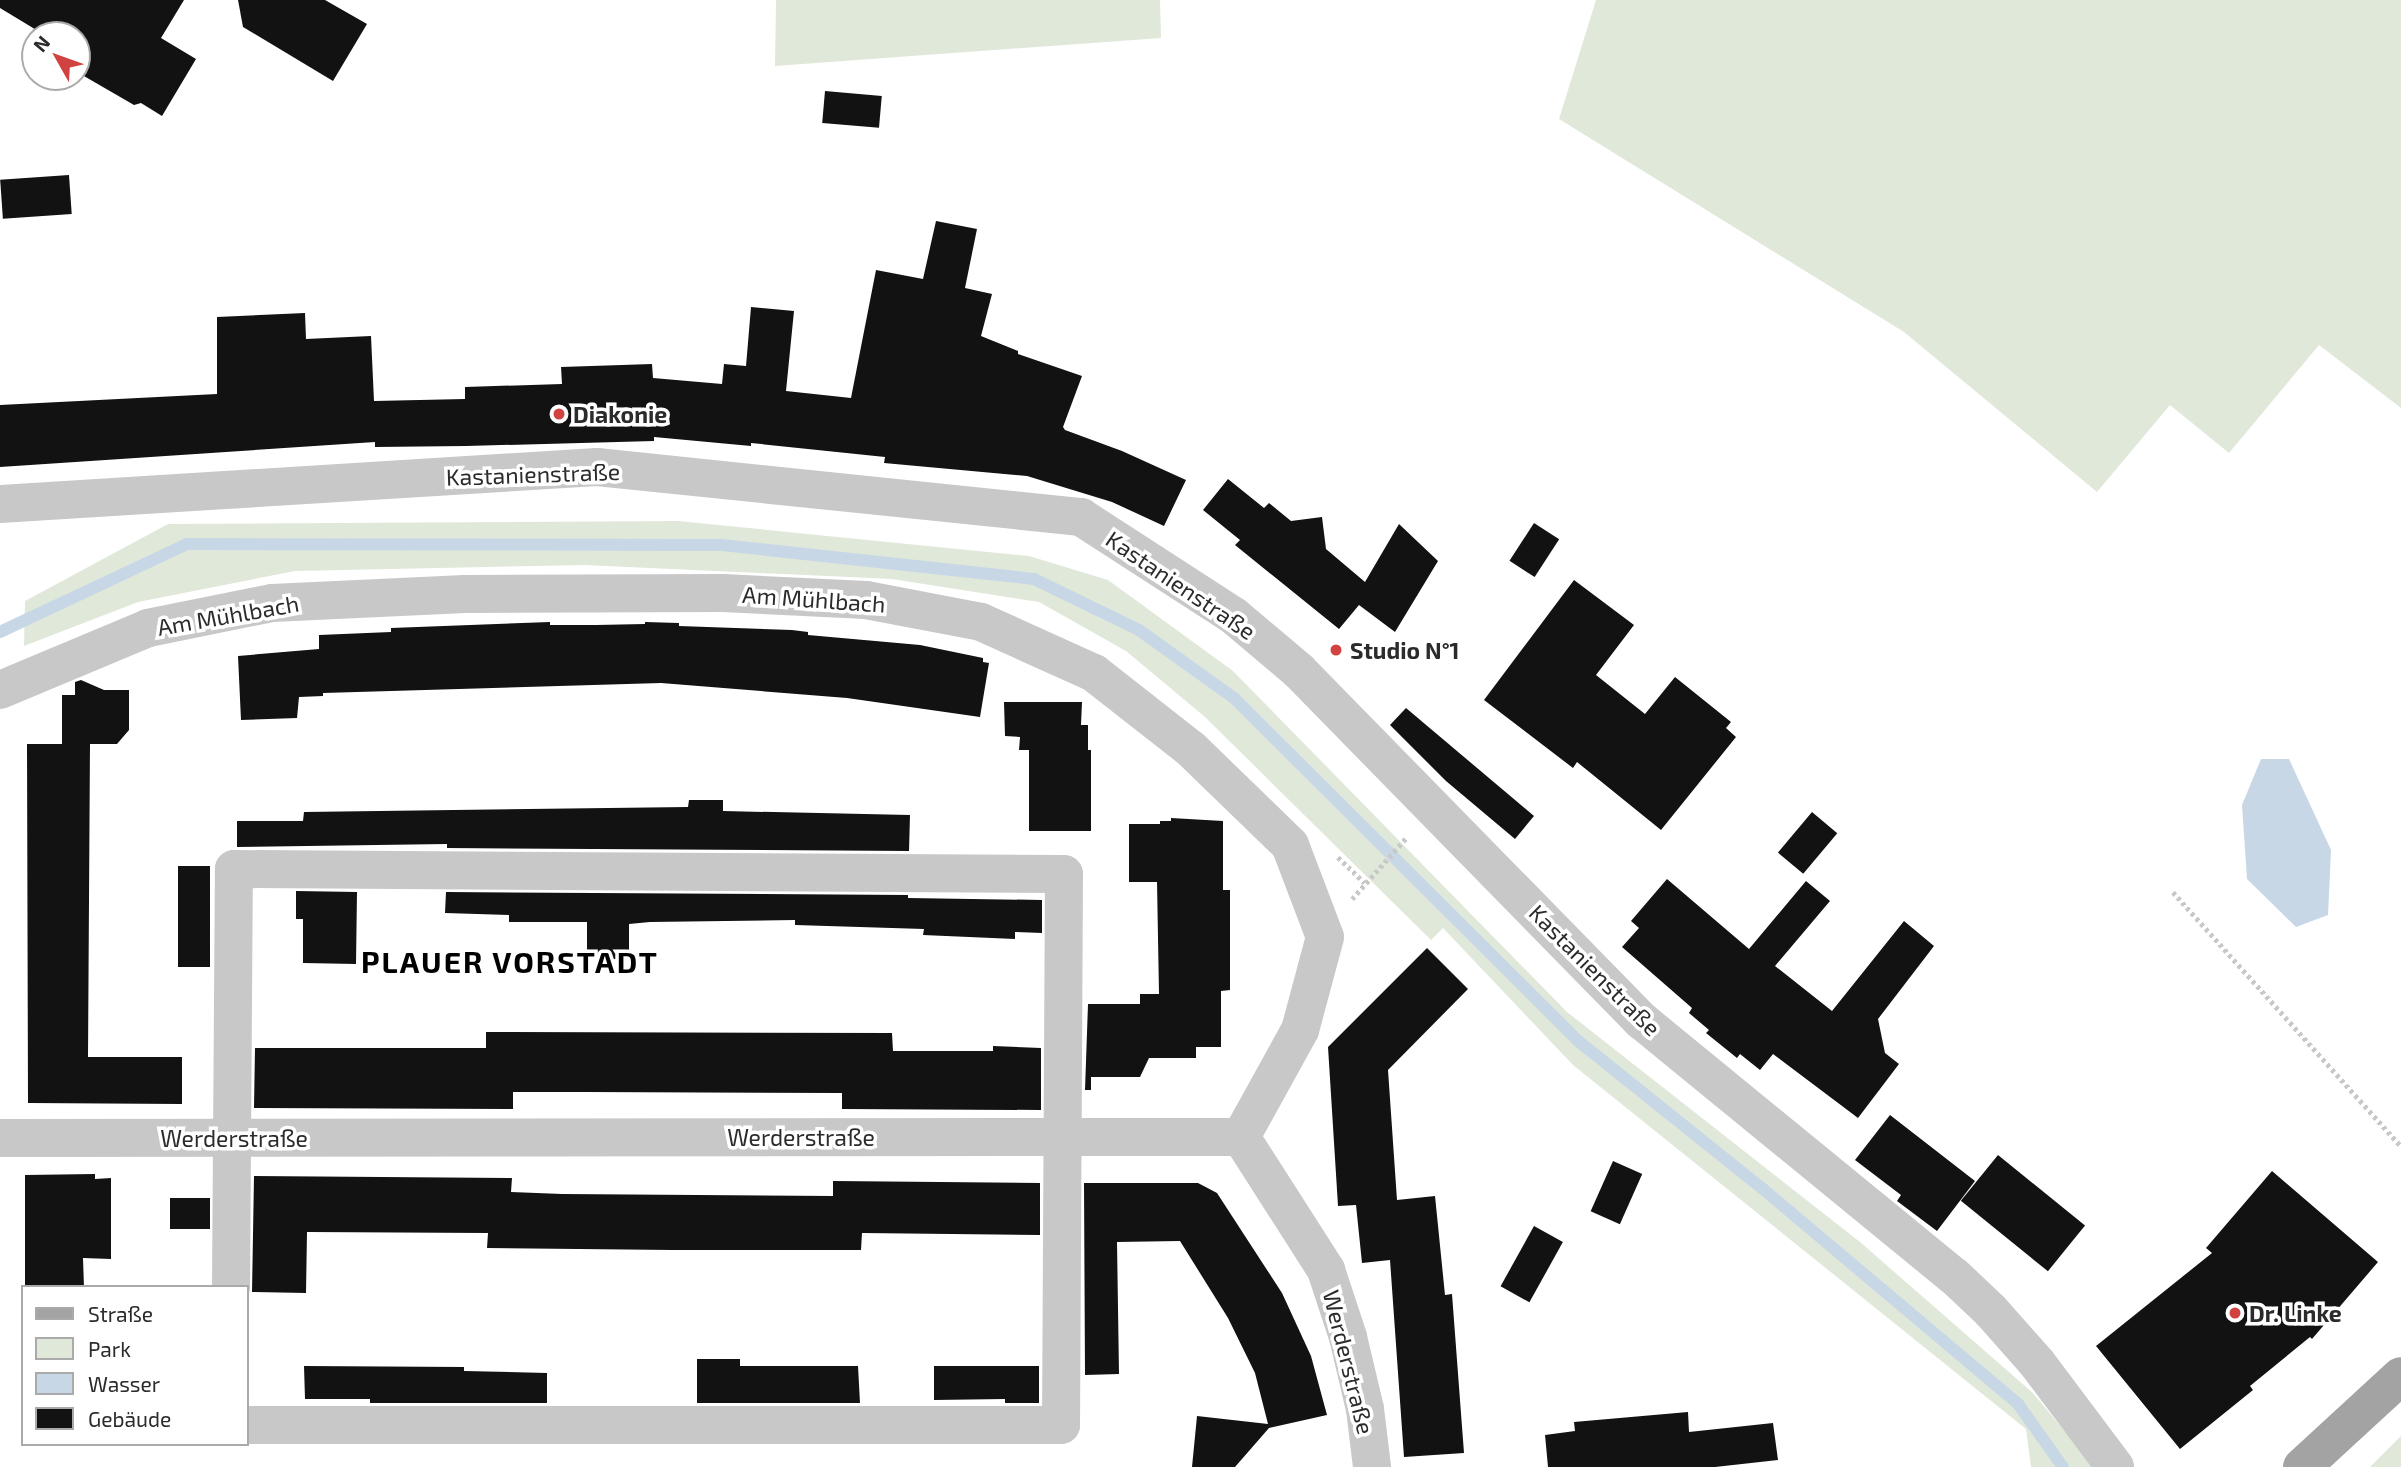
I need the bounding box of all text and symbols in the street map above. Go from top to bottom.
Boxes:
north arrow [21,21,91,91]
text: N [28,31,54,56]
place label: Diakonie [573,400,667,428]
marker: Diakonie [551,406,567,422]
street label: Kastanienstraße [445,457,621,491]
street label: Kastanienstraße [1101,525,1261,645]
street label: Am Mühlbach [742,580,886,618]
street label: Am Mühlbach [155,589,301,641]
place label: Studio N°1 [1350,636,1460,664]
marker: Studio N°1 [1328,642,1344,658]
street label: Kastanienstraße [1524,899,1666,1041]
district label: PLAUER VORSTADT [363,943,657,979]
street label: Werderstraße [727,1123,875,1151]
street label: Werderstraße [160,1124,308,1152]
legend [21,1285,248,1446]
street label: Werderstraße [1318,1287,1380,1437]
place label: Dr. Linke [2249,1299,2342,1327]
text: Straße [88,1301,153,1326]
marker: Dr. Linke [2227,1305,2243,1321]
text: Park [88,1336,131,1361]
text: Wasser [88,1371,160,1396]
text: Gebäude [88,1406,171,1431]

